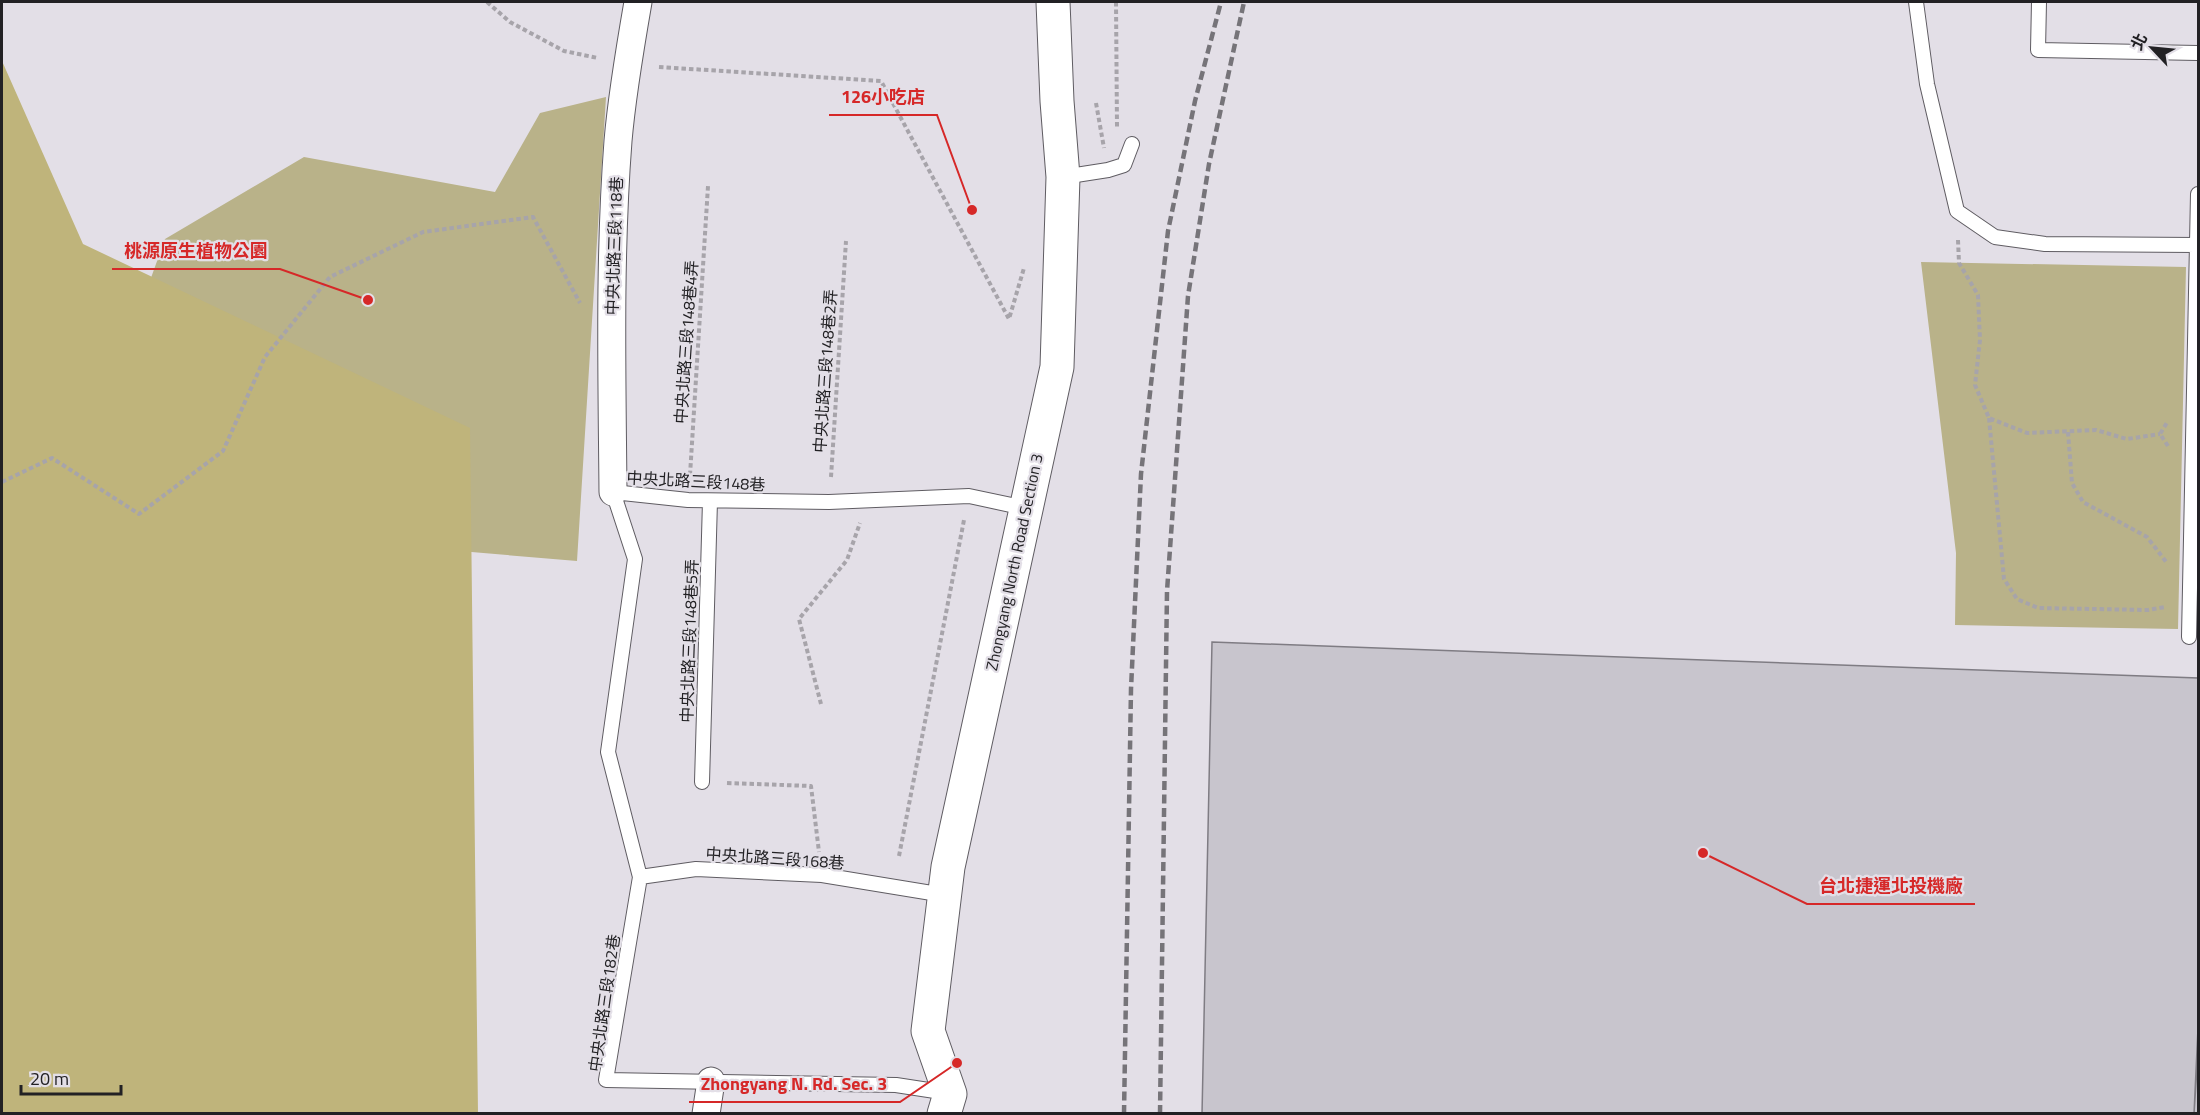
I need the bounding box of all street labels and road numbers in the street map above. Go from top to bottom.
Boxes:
street label: 中央北路三段118巷 [600,176,628,316]
street label: 中央北路三段148巷4弄 [668,259,704,425]
street label: 中央北路三段148巷2弄 [807,288,843,454]
street label: Zhongyang North Road Section 3 [979,451,1049,673]
street label: 中央北路三段148巷 [626,465,766,497]
street label: 中央北路三段148巷5弄 [674,559,704,723]
street label: 中央北路三段168巷 [705,841,845,875]
street label: 中央北路三段182巷 [582,933,626,1073]

